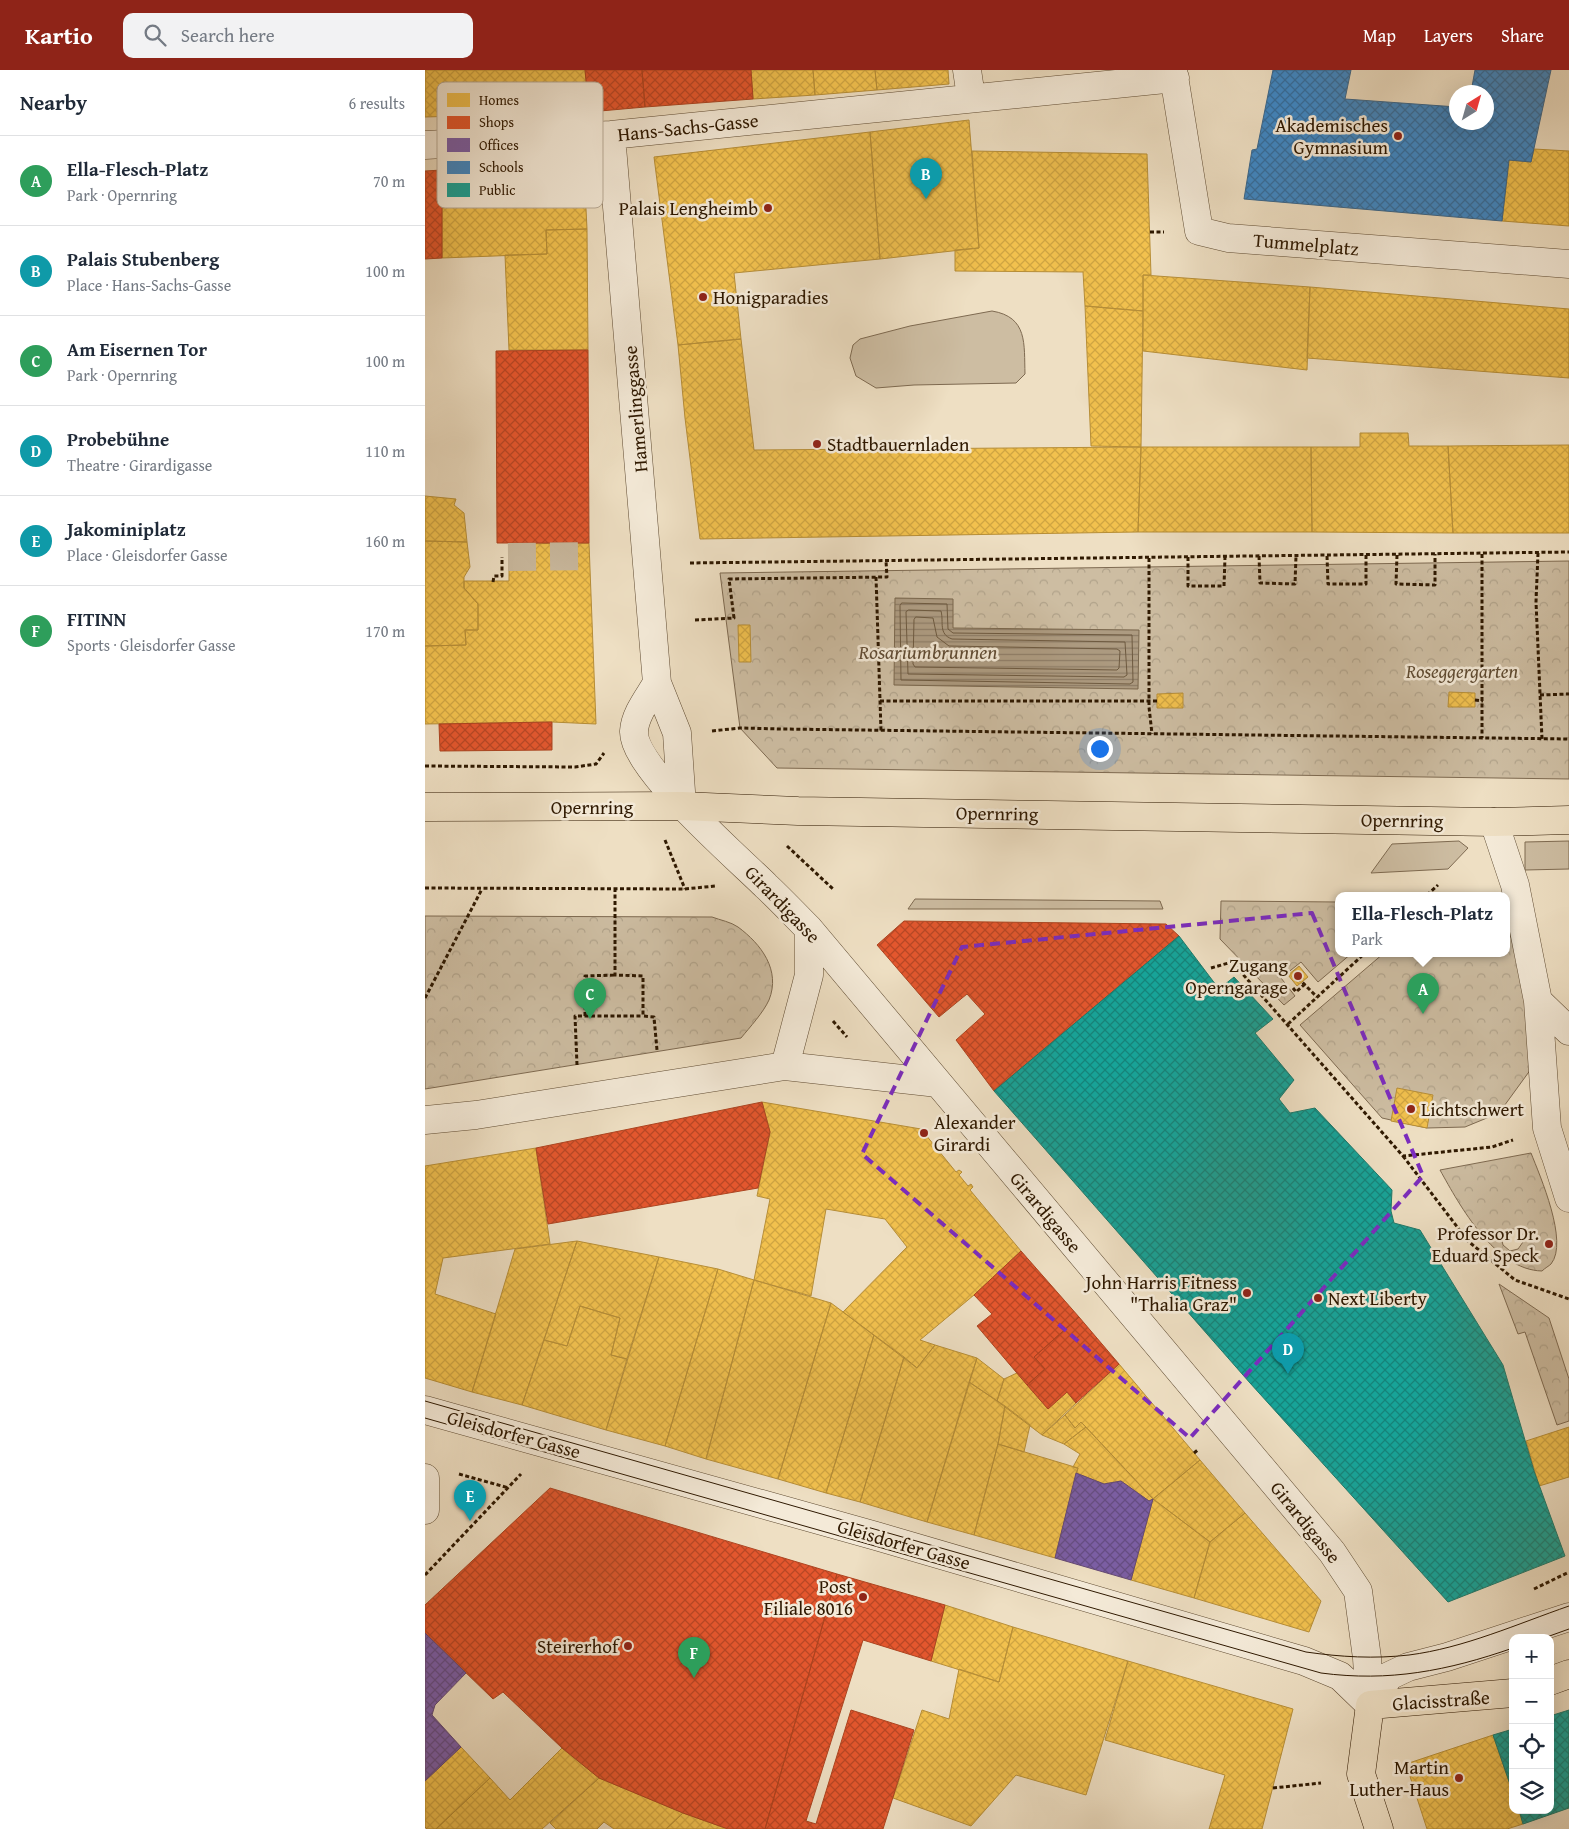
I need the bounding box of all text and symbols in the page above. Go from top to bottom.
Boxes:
search box [123,13,473,58]
text: Kartio [25,18,93,53]
icon: search [141,21,169,49]
text: Search here [181,21,275,49]
text: Map [1363,22,1396,49]
text: Layers [1424,22,1473,49]
text: Share [1501,22,1544,49]
legend [437,82,603,208]
north arrow [1449,85,1494,130]
text: Nearby [20,87,87,118]
text: Homes [479,90,519,110]
text: 6 results [348,91,405,115]
street label: Hans-Sachs-Gasse [616,106,760,148]
place label: Akademisches Gymnasium [1275,111,1388,161]
text: Shops [479,112,514,132]
marker: Akademisches Gymnasium [1392,130,1404,142]
text: Offices [479,135,519,155]
text: Ella-Flesch-Platz [67,155,208,183]
text: Schools [479,157,523,177]
pin: B [910,158,942,199]
text: A [31,169,41,193]
text: 70 m [373,169,405,193]
text: Public [479,180,515,200]
text: Park · Opernring [67,183,177,207]
place label: Palais Lengheimb [619,194,758,222]
marker: Palais Lengheimb [762,202,774,214]
street label: Tummelplatz [1252,225,1360,263]
text: Palais Stubenberg [67,245,219,273]
text: B [31,259,41,283]
text: 100 m [365,259,405,283]
text: Place · Hans-Sachs-Gasse [67,273,231,297]
place label: Honigparadies [713,283,829,311]
marker: Honigparadies [697,291,709,303]
text: Am Eisernen Tor [67,335,207,363]
street label: Hamerlinggasse [616,344,654,474]
text: C [31,349,41,373]
text: 100 m [365,349,405,373]
text: Park · Opernring [67,363,177,387]
text: Probebühne [67,425,169,453]
place label: Stadtbauernladen [827,430,970,458]
marker: Stadtbauernladen [811,438,823,450]
text: D [31,439,41,463]
text: 110 m [365,439,405,463]
text: Theatre · Girardigasse [67,453,212,477]
text: Jakominiplatz [67,515,186,543]
text: E [32,529,40,553]
text: 160 m [365,529,405,553]
text: Place · Gleisdorfer Gasse [67,543,228,567]
text: FITINN [67,605,126,633]
text: F [32,619,40,643]
text: 170 m [365,619,405,643]
text: Sports · Gleisdorfer Gasse [67,633,235,657]
water label: Rosariumbrunnen [858,637,997,666]
park label: Roseggergarten [1405,657,1518,685]
your location [1087,736,1113,762]
street label: Opernring [551,793,634,821]
street label: Opernring [956,798,1039,828]
street label: Opernring [1361,805,1444,835]
street label: Girardigasse [739,859,827,949]
popup [1335,892,1510,957]
text: Ella-Flesch-Platz [1352,899,1493,927]
text: Park [1352,927,1383,951]
place label: Zugang Operngarage [1185,951,1289,1001]
marker: Zugang Operngarage [1292,970,1304,982]
pin: A [1407,973,1439,1014]
pin: C [574,978,606,1019]
place label: Lichtschwert [1421,1095,1524,1123]
marker: Lichtschwert [1405,1103,1417,1115]
place label: Alexander Girardi [934,1108,1016,1158]
marker: Alexander Girardi [918,1127,930,1139]
street label: Girardigasse [1004,1165,1089,1259]
place label: Professor Dr. Eduard Speck [1432,1219,1539,1269]
marker: Professor Dr. Eduard Speck [1543,1238,1555,1250]
place label: John Harris Fitness "Thalia Graz" [1084,1268,1237,1318]
place label: Next Liberty [1328,1284,1427,1312]
marker: John Harris Fitness "Thalia Graz" [1241,1287,1253,1299]
marker: Next Liberty [1312,1292,1324,1304]
pin: D [1272,1333,1304,1374]
street label: Gleisdorfer Gasse [444,1403,584,1465]
street label: Girardigasse [1264,1475,1348,1569]
pin: E [454,1480,486,1521]
street label: Gleisdorfer Gasse [834,1512,974,1576]
place label: Post Filiale 8016 [764,1572,853,1622]
marker: Post Filiale 8016 [857,1591,869,1603]
place label: Steirerhof [537,1632,620,1660]
map controls [1509,1634,1554,1814]
button: + [1509,1634,1554,1679]
pin: F [678,1637,710,1678]
marker: Steirerhof [622,1640,634,1652]
button: − [1509,1679,1554,1724]
street label: Glacisstraße [1391,1683,1491,1717]
button: locate [1509,1724,1554,1769]
place label: Martin Luther-Haus [1349,1753,1449,1803]
button: layers [1509,1769,1554,1814]
marker: Martin Luther-Haus [1453,1772,1465,1784]

